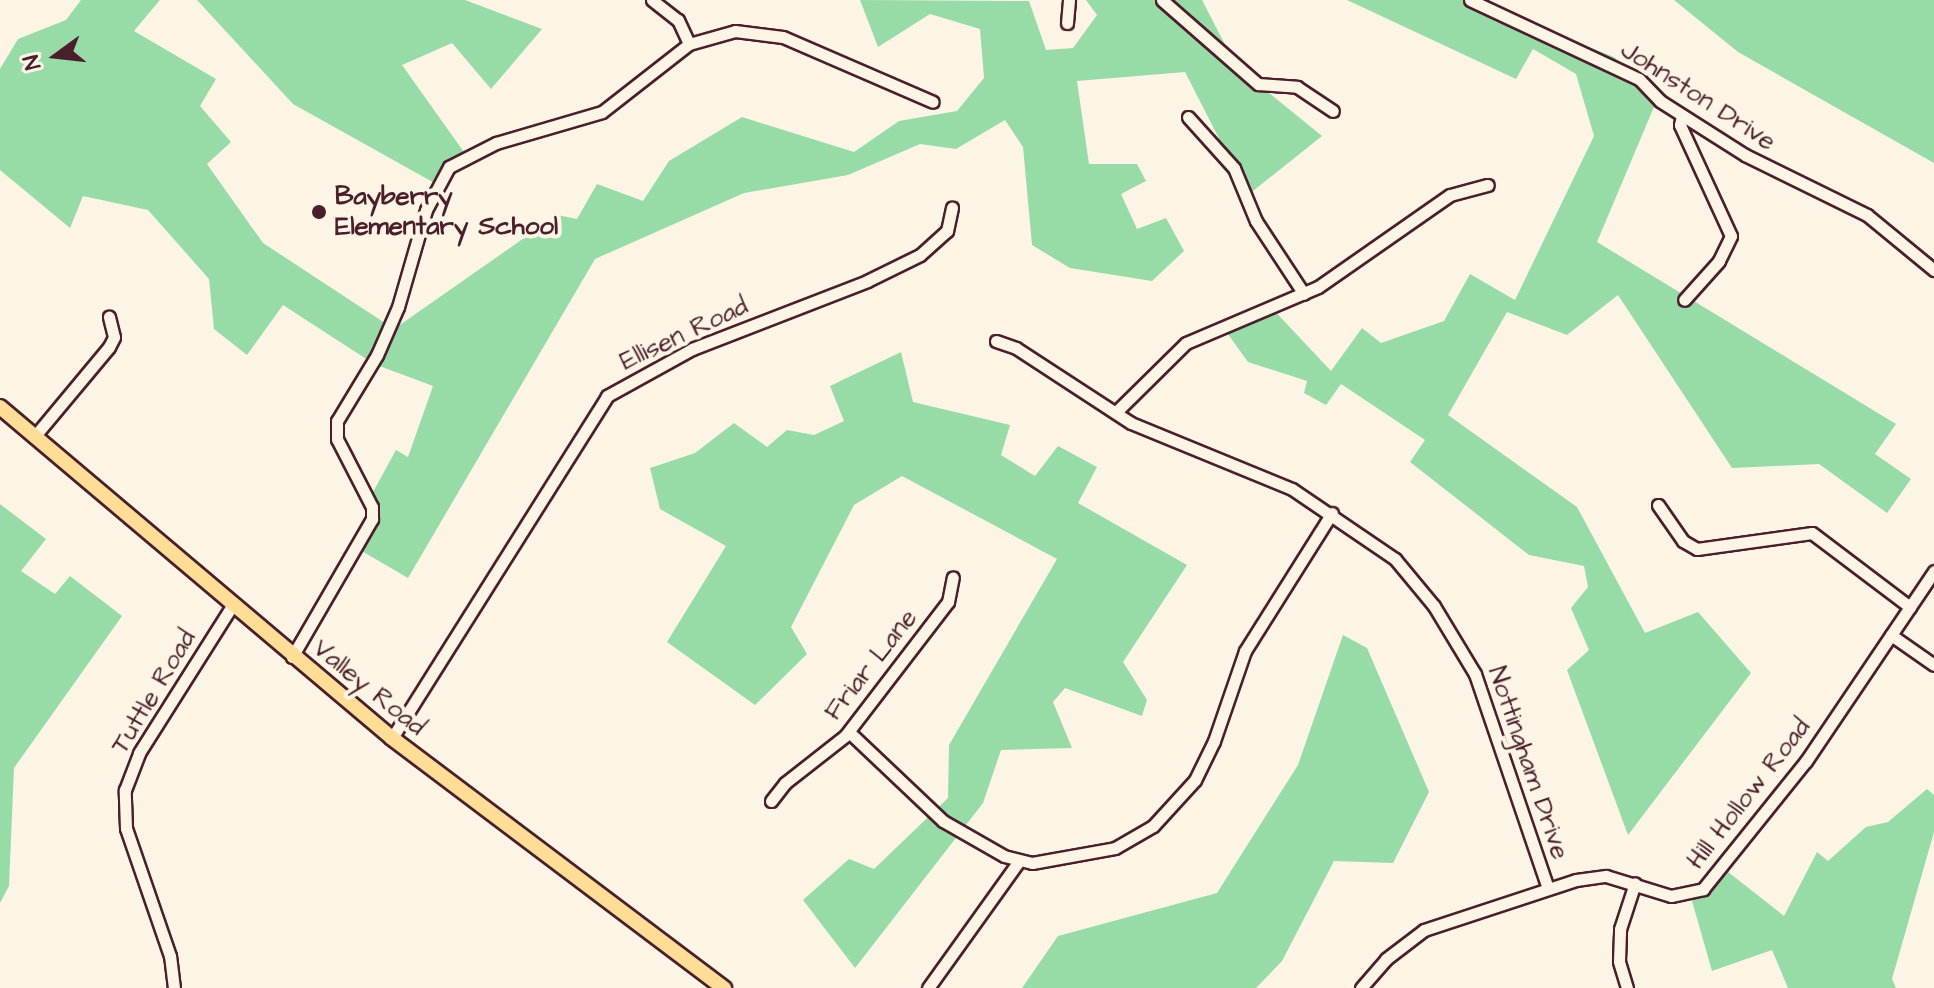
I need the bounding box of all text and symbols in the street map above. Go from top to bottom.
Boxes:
north arrow [16,16,96,96]
street label: Johnston Drive [1615,34,1781,158]
text: N [16,52,49,73]
place label: Bayberry Elementary School [335,181,558,242]
marker: Bayberry Elementary School [310,203,328,221]
street label: Ellisen Road [615,291,753,377]
street label: Friar Lane [818,603,924,727]
street label: Tuttle Road [105,625,203,759]
street label: Valley Road [306,633,432,743]
street label: Nottingham Drive [1480,663,1576,863]
street label: Hill Hollow Road [1681,712,1817,876]

